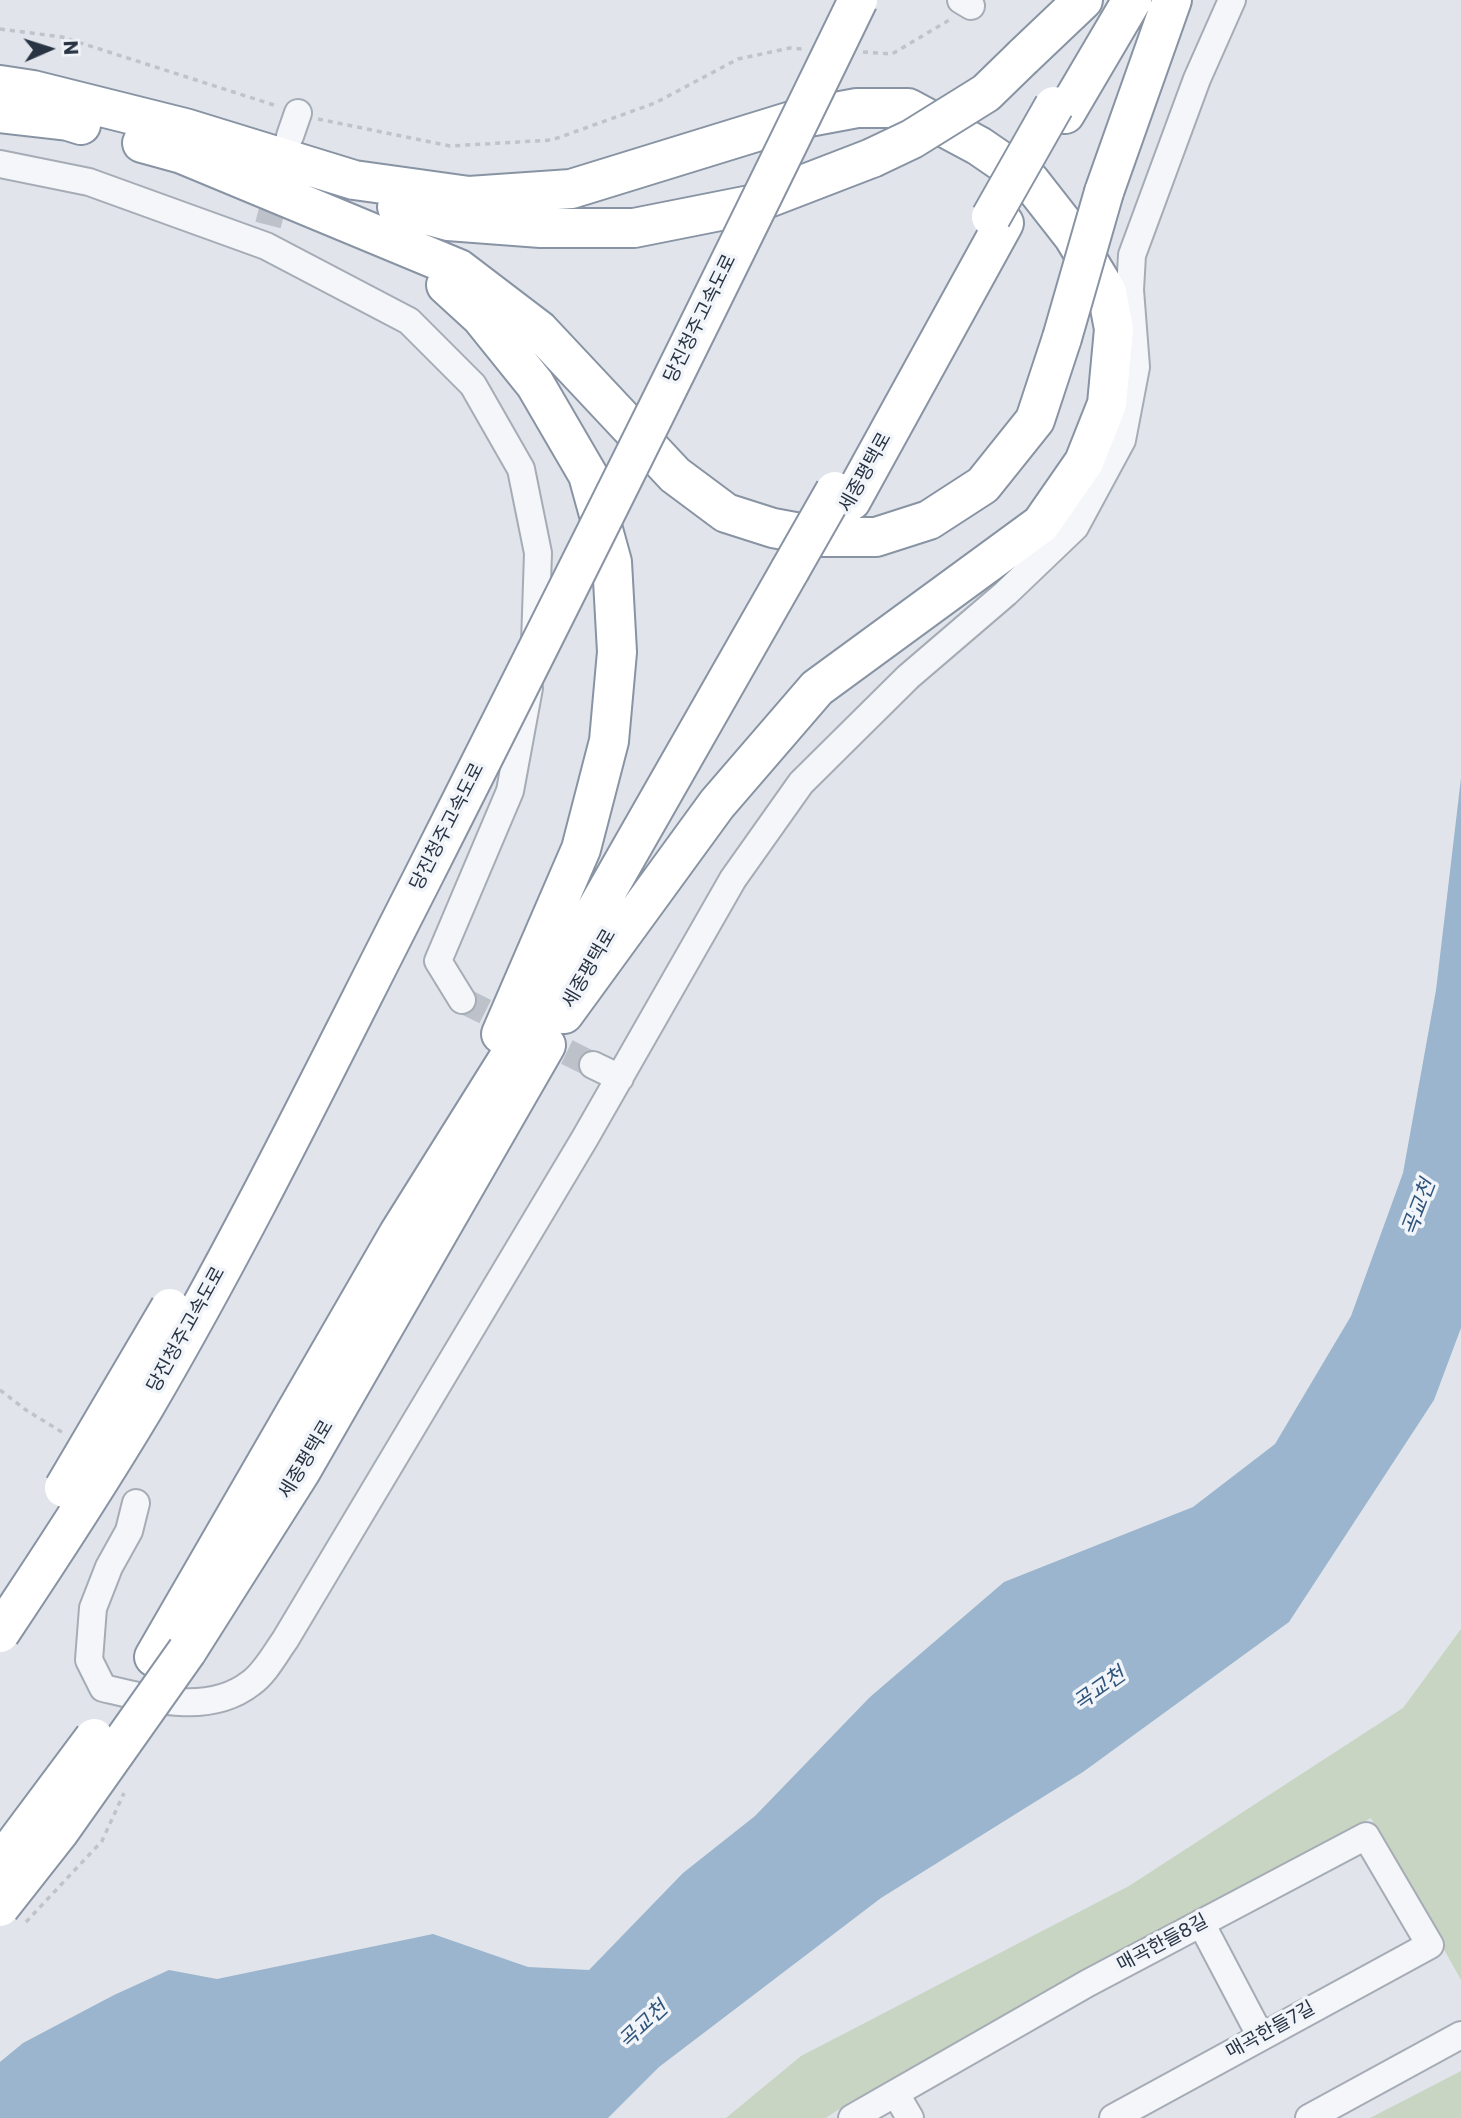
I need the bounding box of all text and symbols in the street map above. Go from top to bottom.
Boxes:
north arrow [14,14,84,84]
text: N [57,40,84,56]
street label: 당진청주고속도로 [660,251,742,387]
street label: 세종평택로 [835,429,897,517]
street label: 당진청주고속도로 [406,760,490,894]
street label: 세종평택로 [558,925,622,1013]
water label: 곡교천 [1398,1176,1442,1240]
street label: 당진청주고속도로 [143,1263,231,1397]
street label: 세종평택로 [275,1417,339,1503]
water label: 곡교천 [1069,1663,1131,1717]
street label: 매곡한들8길 [1114,1911,1212,1977]
water label: 곡교천 [614,1997,674,2055]
street label: 매곡한들7길 [1223,1997,1319,2065]

